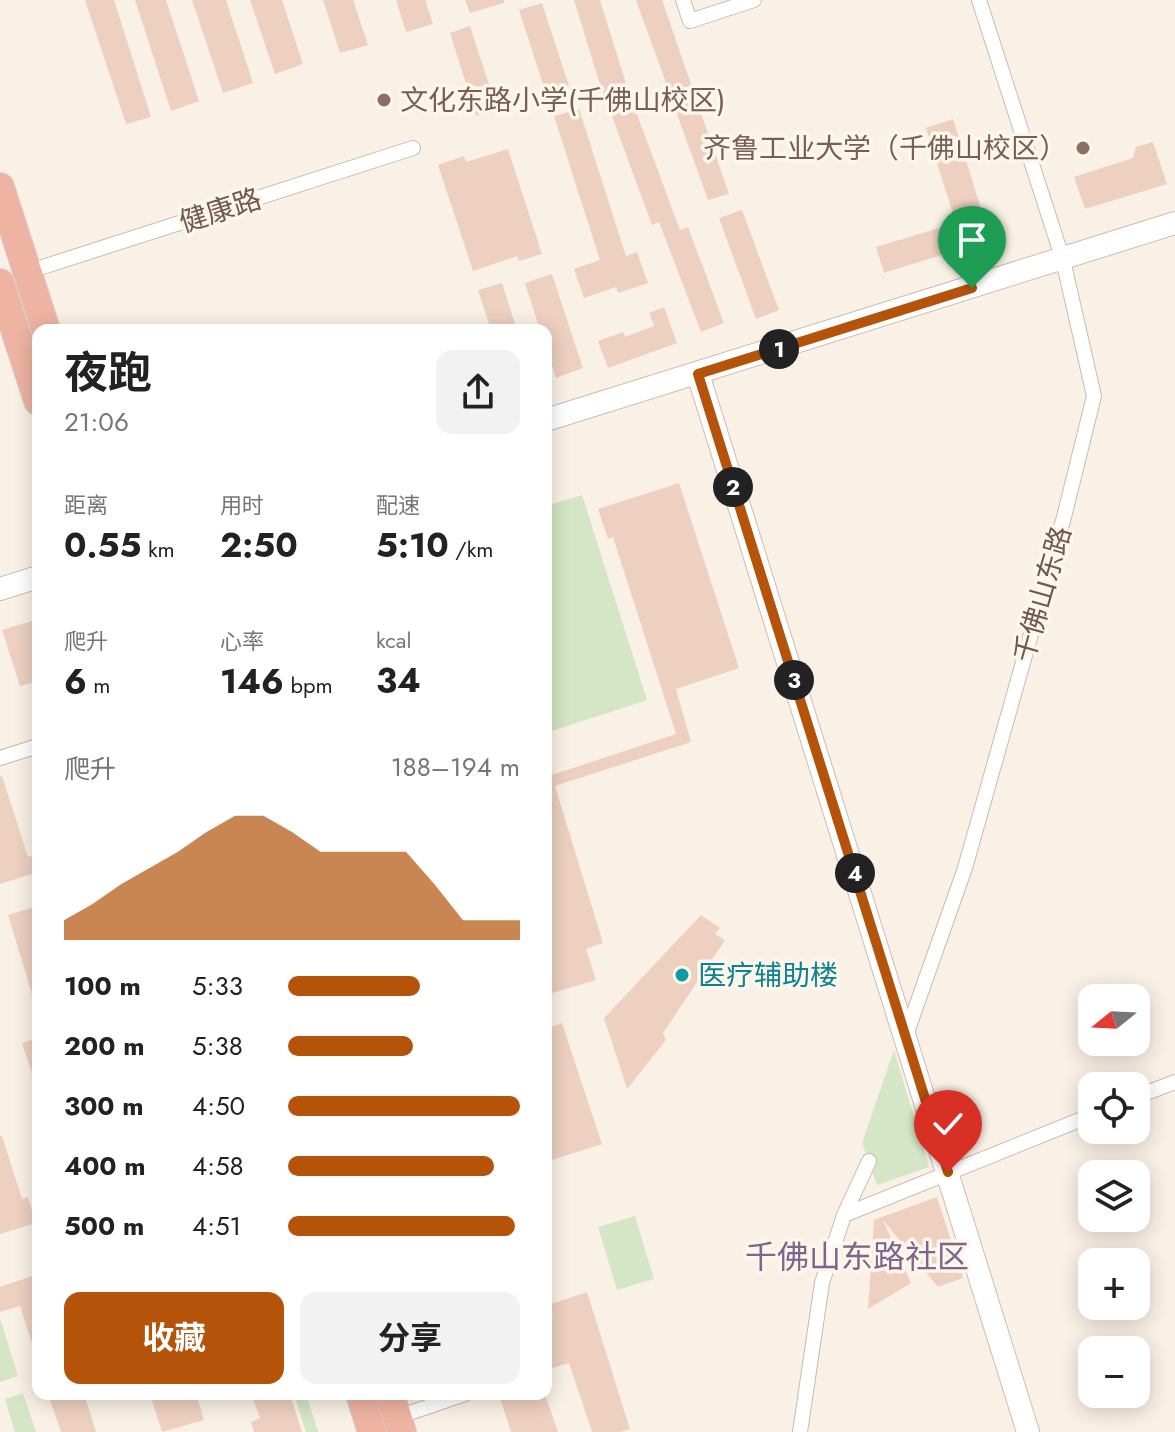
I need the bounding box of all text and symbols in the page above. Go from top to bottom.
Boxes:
place label: 文化东路小学(千佛山校区) [400,80,725,121]
marker: 文化东路小学(千佛山校区) [375,91,393,109]
place label: 齐鲁工业大学（千佛山校区） [703,128,1067,169]
marker: 齐鲁工业大学（千佛山校区） [1074,139,1092,157]
street label: 健康路 [174,178,266,243]
pin [938,206,1006,288]
icon: arrive [950,218,994,262]
pin: 1 [759,329,799,369]
text: 1 [773,333,785,365]
text: 夜跑 [64,341,152,405]
button: share [436,350,520,434]
text: 21:06 [64,403,129,441]
pin: 2 [713,467,753,507]
text: 2 [726,471,740,503]
text: 距离 [64,489,108,521]
text: 用时 [220,489,264,521]
text: 配速 [376,489,420,521]
text: 0.55 [64,521,141,570]
text: 2:50 [220,521,298,570]
text: 5:10 [376,521,449,570]
street label: 千佛山东路 [1003,521,1081,667]
text: km [141,533,175,565]
text: /km [449,533,493,565]
text: kcal [376,624,412,656]
text: 爬升 [64,625,108,657]
text: 心率 [220,625,264,657]
text: 34 [376,656,421,705]
text: 6 [64,657,87,706]
text: 146 [220,657,284,706]
pin: 3 [774,660,814,700]
text: 3 [787,664,801,696]
text: m [87,669,111,701]
text: bpm [284,669,333,701]
text: 188–194 m [391,748,520,786]
text: 爬升 [64,750,116,788]
pin: 4 [835,853,875,893]
text: 4 [847,857,863,889]
place label: 医疗辅助楼 [698,955,838,996]
marker: 医疗辅助楼 [673,966,691,984]
text: 100 m [64,967,141,1005]
text: 5:33 [192,967,243,1005]
north arrow [1078,984,1150,1056]
map controls [1078,984,1150,1408]
text: 200 m [64,1027,145,1065]
text: 5:38 [192,1027,243,1065]
button: locate [1078,1072,1150,1144]
text: 300 m [64,1087,144,1125]
text: 4:50 [192,1087,245,1125]
pin [914,1090,982,1172]
icon: check [926,1102,970,1146]
text: 400 m [64,1147,146,1185]
text: 4:58 [192,1147,244,1185]
button: layers [1078,1160,1150,1232]
text: 500 m [64,1207,144,1245]
text: 4:51 [192,1207,241,1245]
district label: 千佛山东路社区 [745,1234,969,1280]
button: + [1078,1248,1150,1320]
button: 收藏 [64,1292,284,1384]
button: 分享 [300,1292,520,1384]
button: − [1078,1336,1150,1408]

